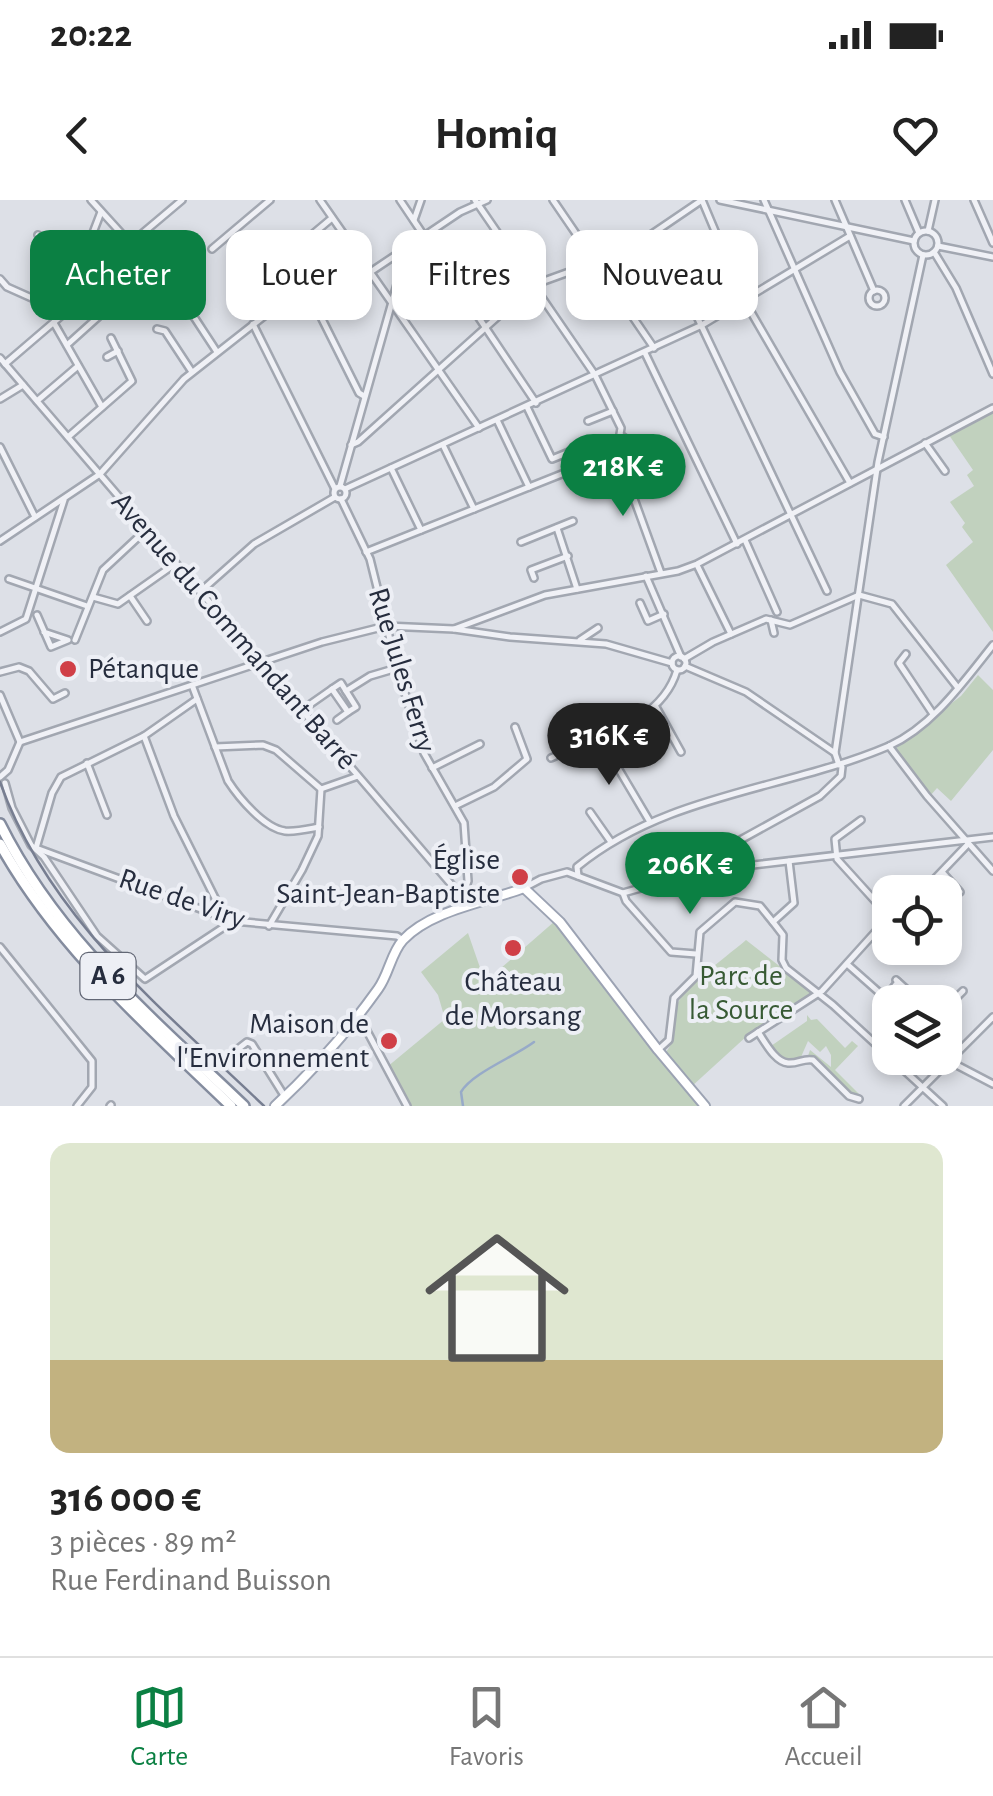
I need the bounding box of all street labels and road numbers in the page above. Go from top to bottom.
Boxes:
street label: Avenue du Commandant Barré [106,487,362,775]
street label: Rue Jules Ferry [363,584,441,756]
street label: Rue de Viry [115,863,249,935]
road number: A 6 [80,953,136,999]

